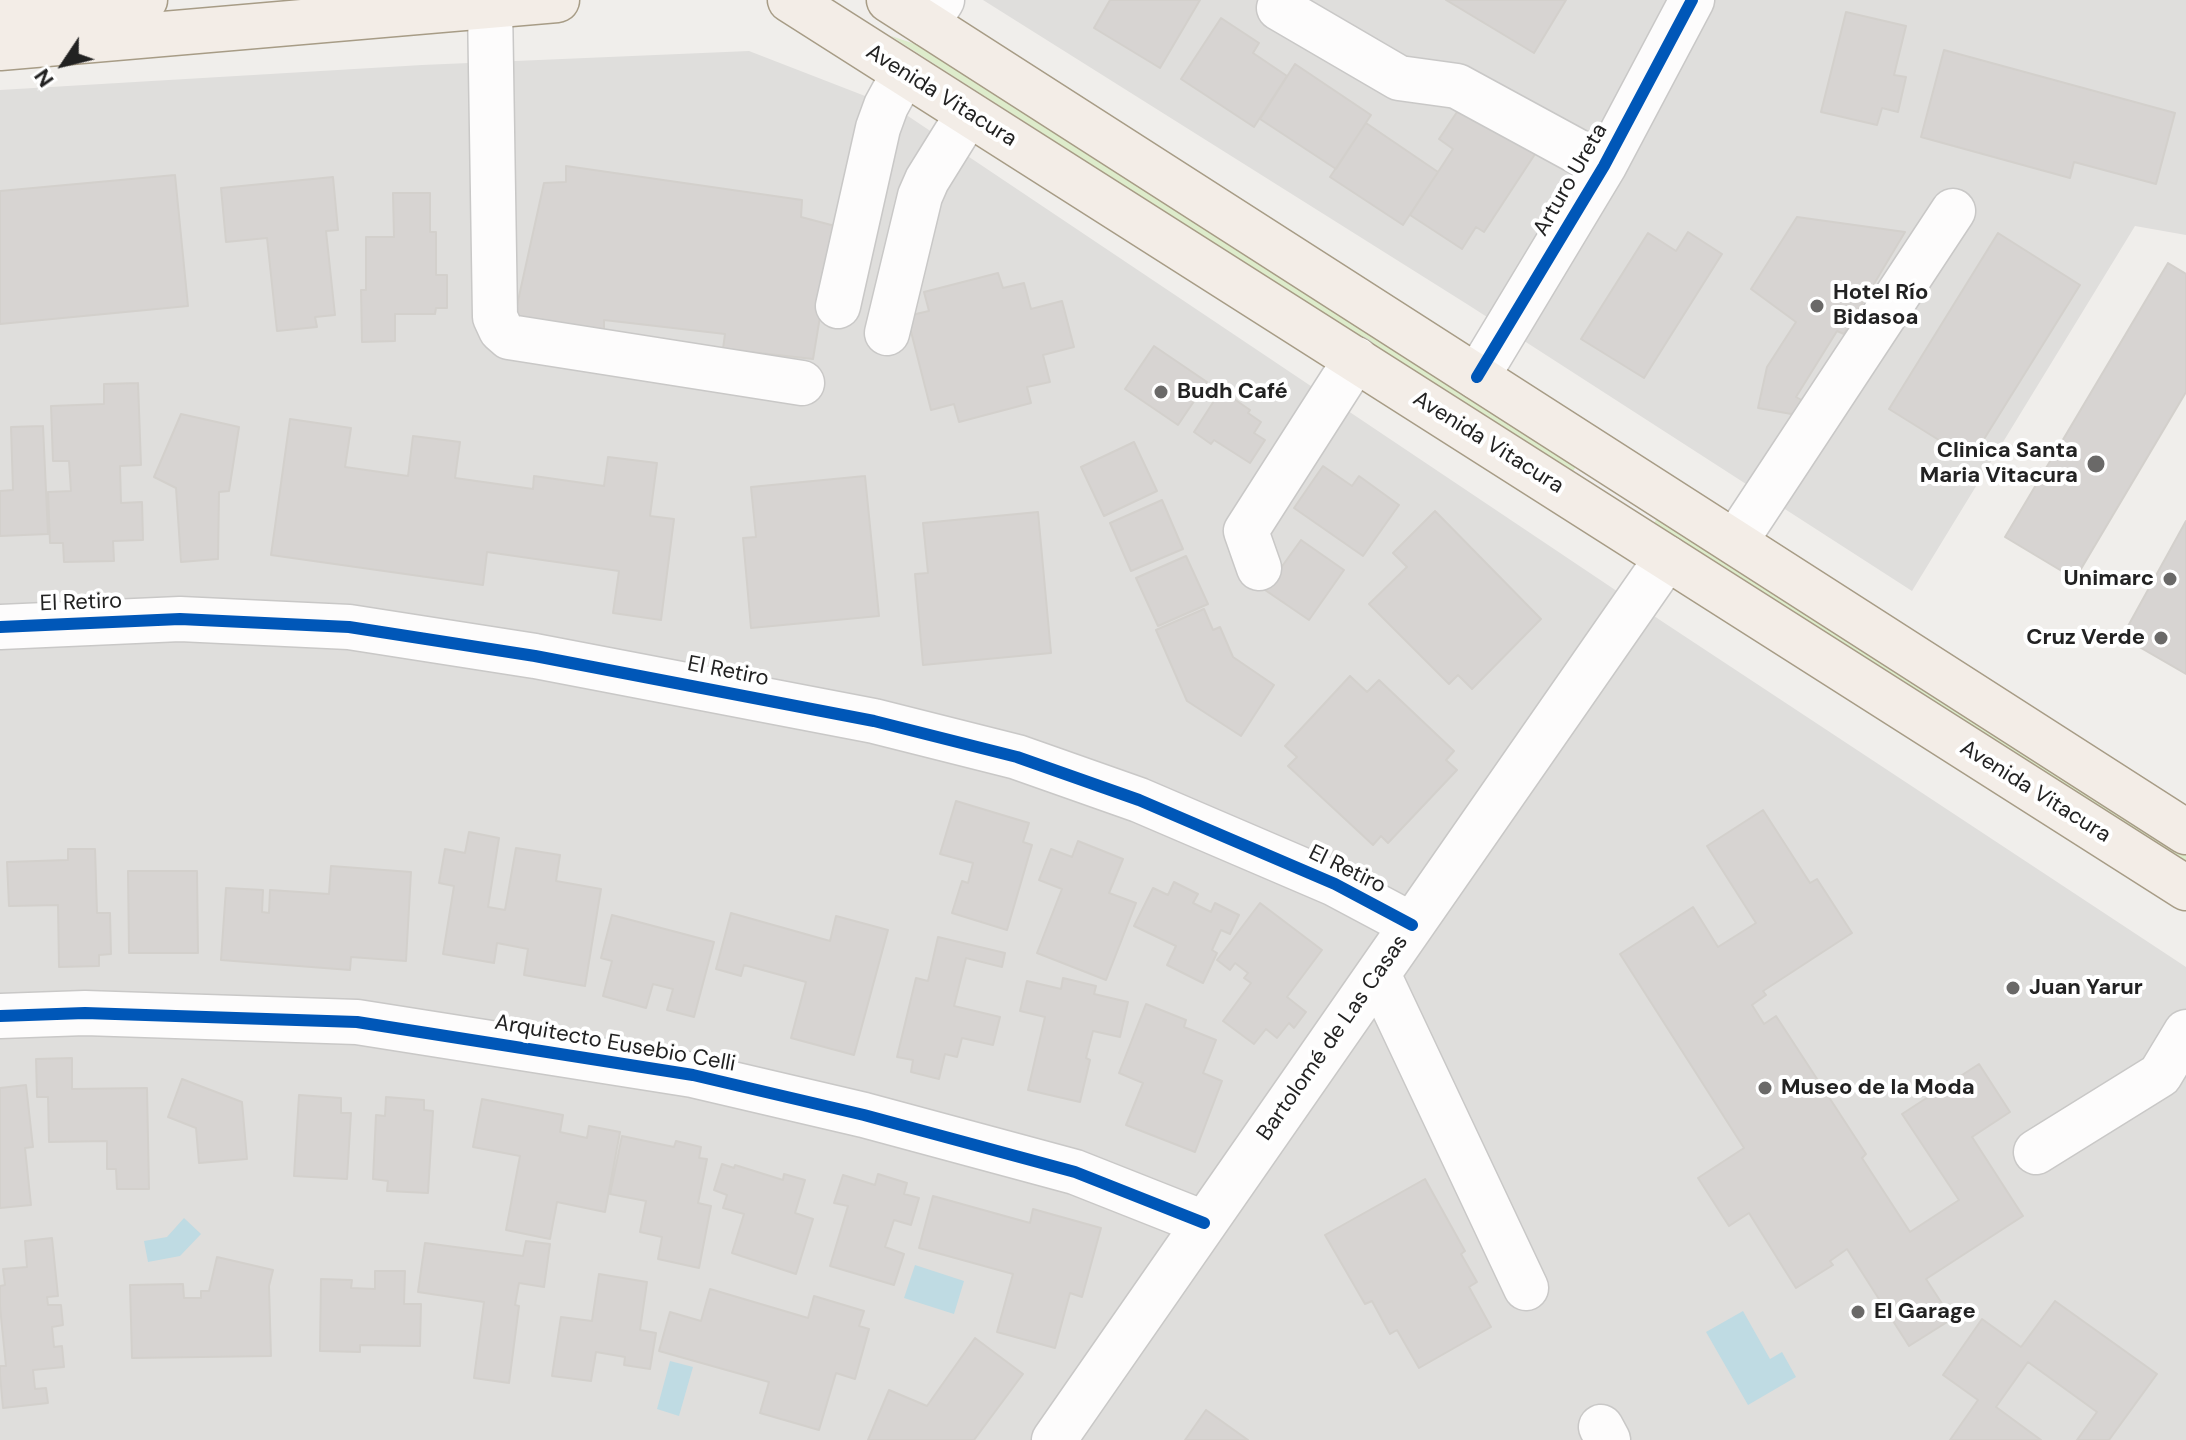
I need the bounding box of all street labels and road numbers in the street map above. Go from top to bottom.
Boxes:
street label: Avenida Vitacura [861,39,1021,153]
street label: Arturo Ureta [1528,119,1614,241]
street label: Avenida Vitacura [1408,386,1568,500]
street label: El Retiro [39,588,123,618]
street label: El Retiro [685,651,771,693]
street label: Avenida Vitacura [1955,735,2115,849]
street label: El Retiro [1304,840,1390,900]
street label: Bartolomé de Las Casas [1252,930,1414,1146]
street label: Arquitecto Eusebio Celli [492,1010,738,1078]

